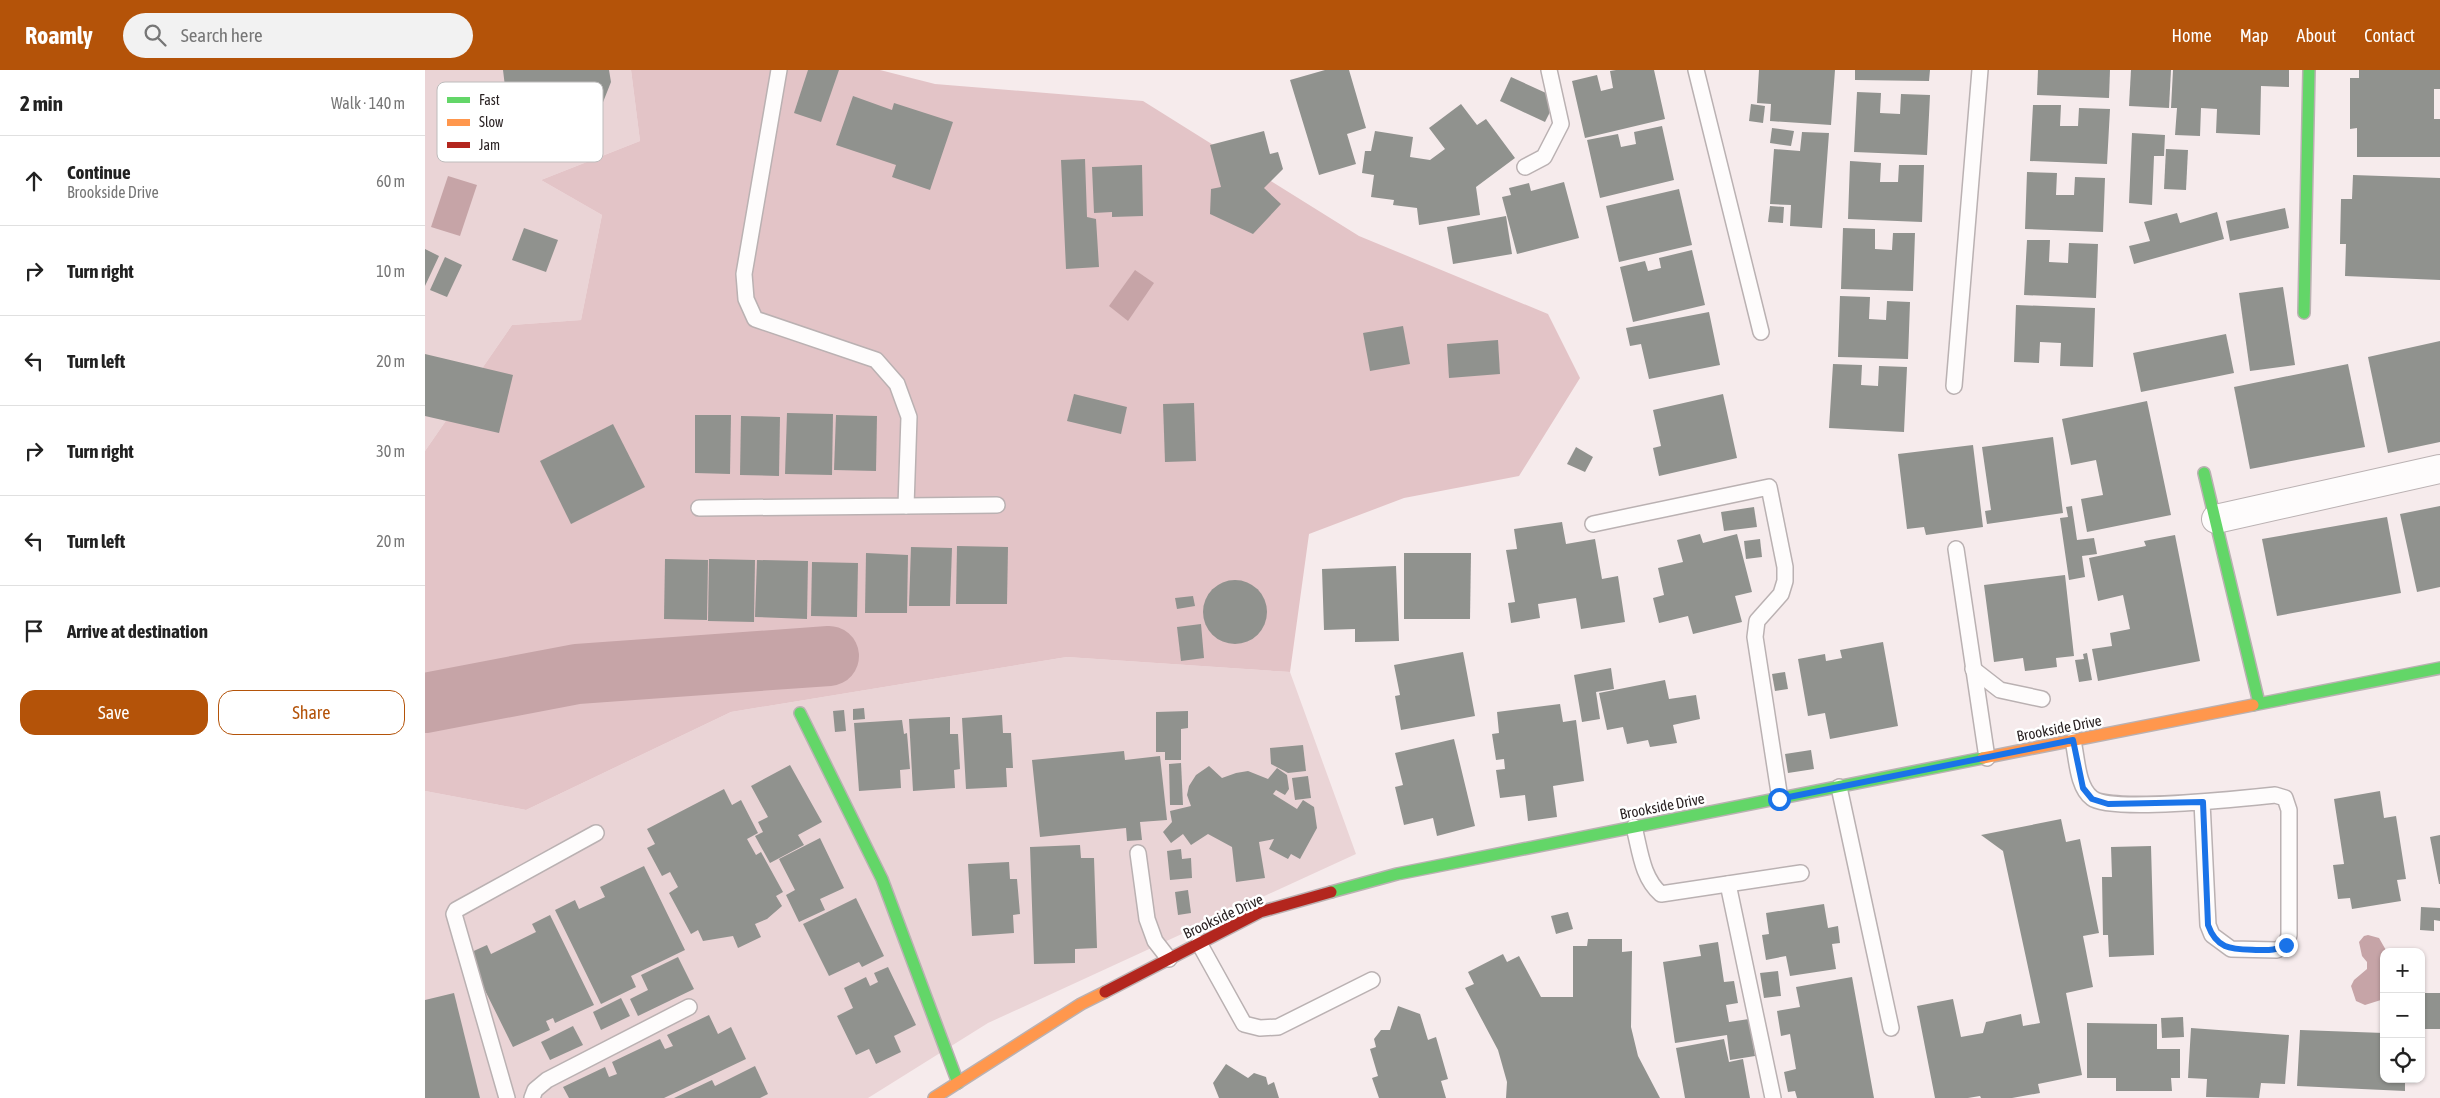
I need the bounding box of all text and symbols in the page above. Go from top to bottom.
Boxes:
search box [123,13,473,58]
icon: search [141,21,169,49]
text: Roamly [25,22,93,49]
text: Search here [181,24,263,46]
text: Home [2172,25,2212,46]
text: Map [2240,25,2269,46]
text: About [2297,25,2336,46]
text: Contact [2364,25,2415,46]
legend [437,82,603,162]
text: 2 min [20,91,63,115]
text: Fast [479,92,500,108]
text: Walk · 140 m [331,94,405,112]
text: Slow [479,114,504,130]
text: Jam [479,137,500,153]
text: Continue [67,161,131,183]
icon: ahead [20,167,48,195]
text: 60 m [376,172,405,190]
text: Brookside Drive [67,183,159,201]
icon: right [20,257,48,285]
text: Turn right [67,260,134,282]
text: 10 m [376,262,405,280]
icon: left [20,347,48,375]
text: Turn left [67,350,125,372]
text: 20 m [376,352,405,370]
icon: right [20,437,48,465]
text: Turn right [67,440,134,462]
text: 30 m [376,442,405,460]
icon: left [20,527,48,555]
text: Turn left [67,530,125,552]
text: 20 m [376,532,405,550]
icon: arrive [20,617,48,645]
text: Arrive at destination [67,620,208,642]
button: Save [20,690,208,735]
button: Share [218,690,405,735]
street label: Brookside Drive [2015,711,2103,745]
route start [1768,788,1791,811]
street label: Brookside Drive [1618,789,1706,823]
street label: Brookside Drive [1180,890,1266,942]
route end [2275,934,2298,957]
map controls [2380,948,2425,1083]
button: + [2380,948,2425,993]
button: − [2380,993,2425,1038]
button: locate [2380,1038,2425,1083]

